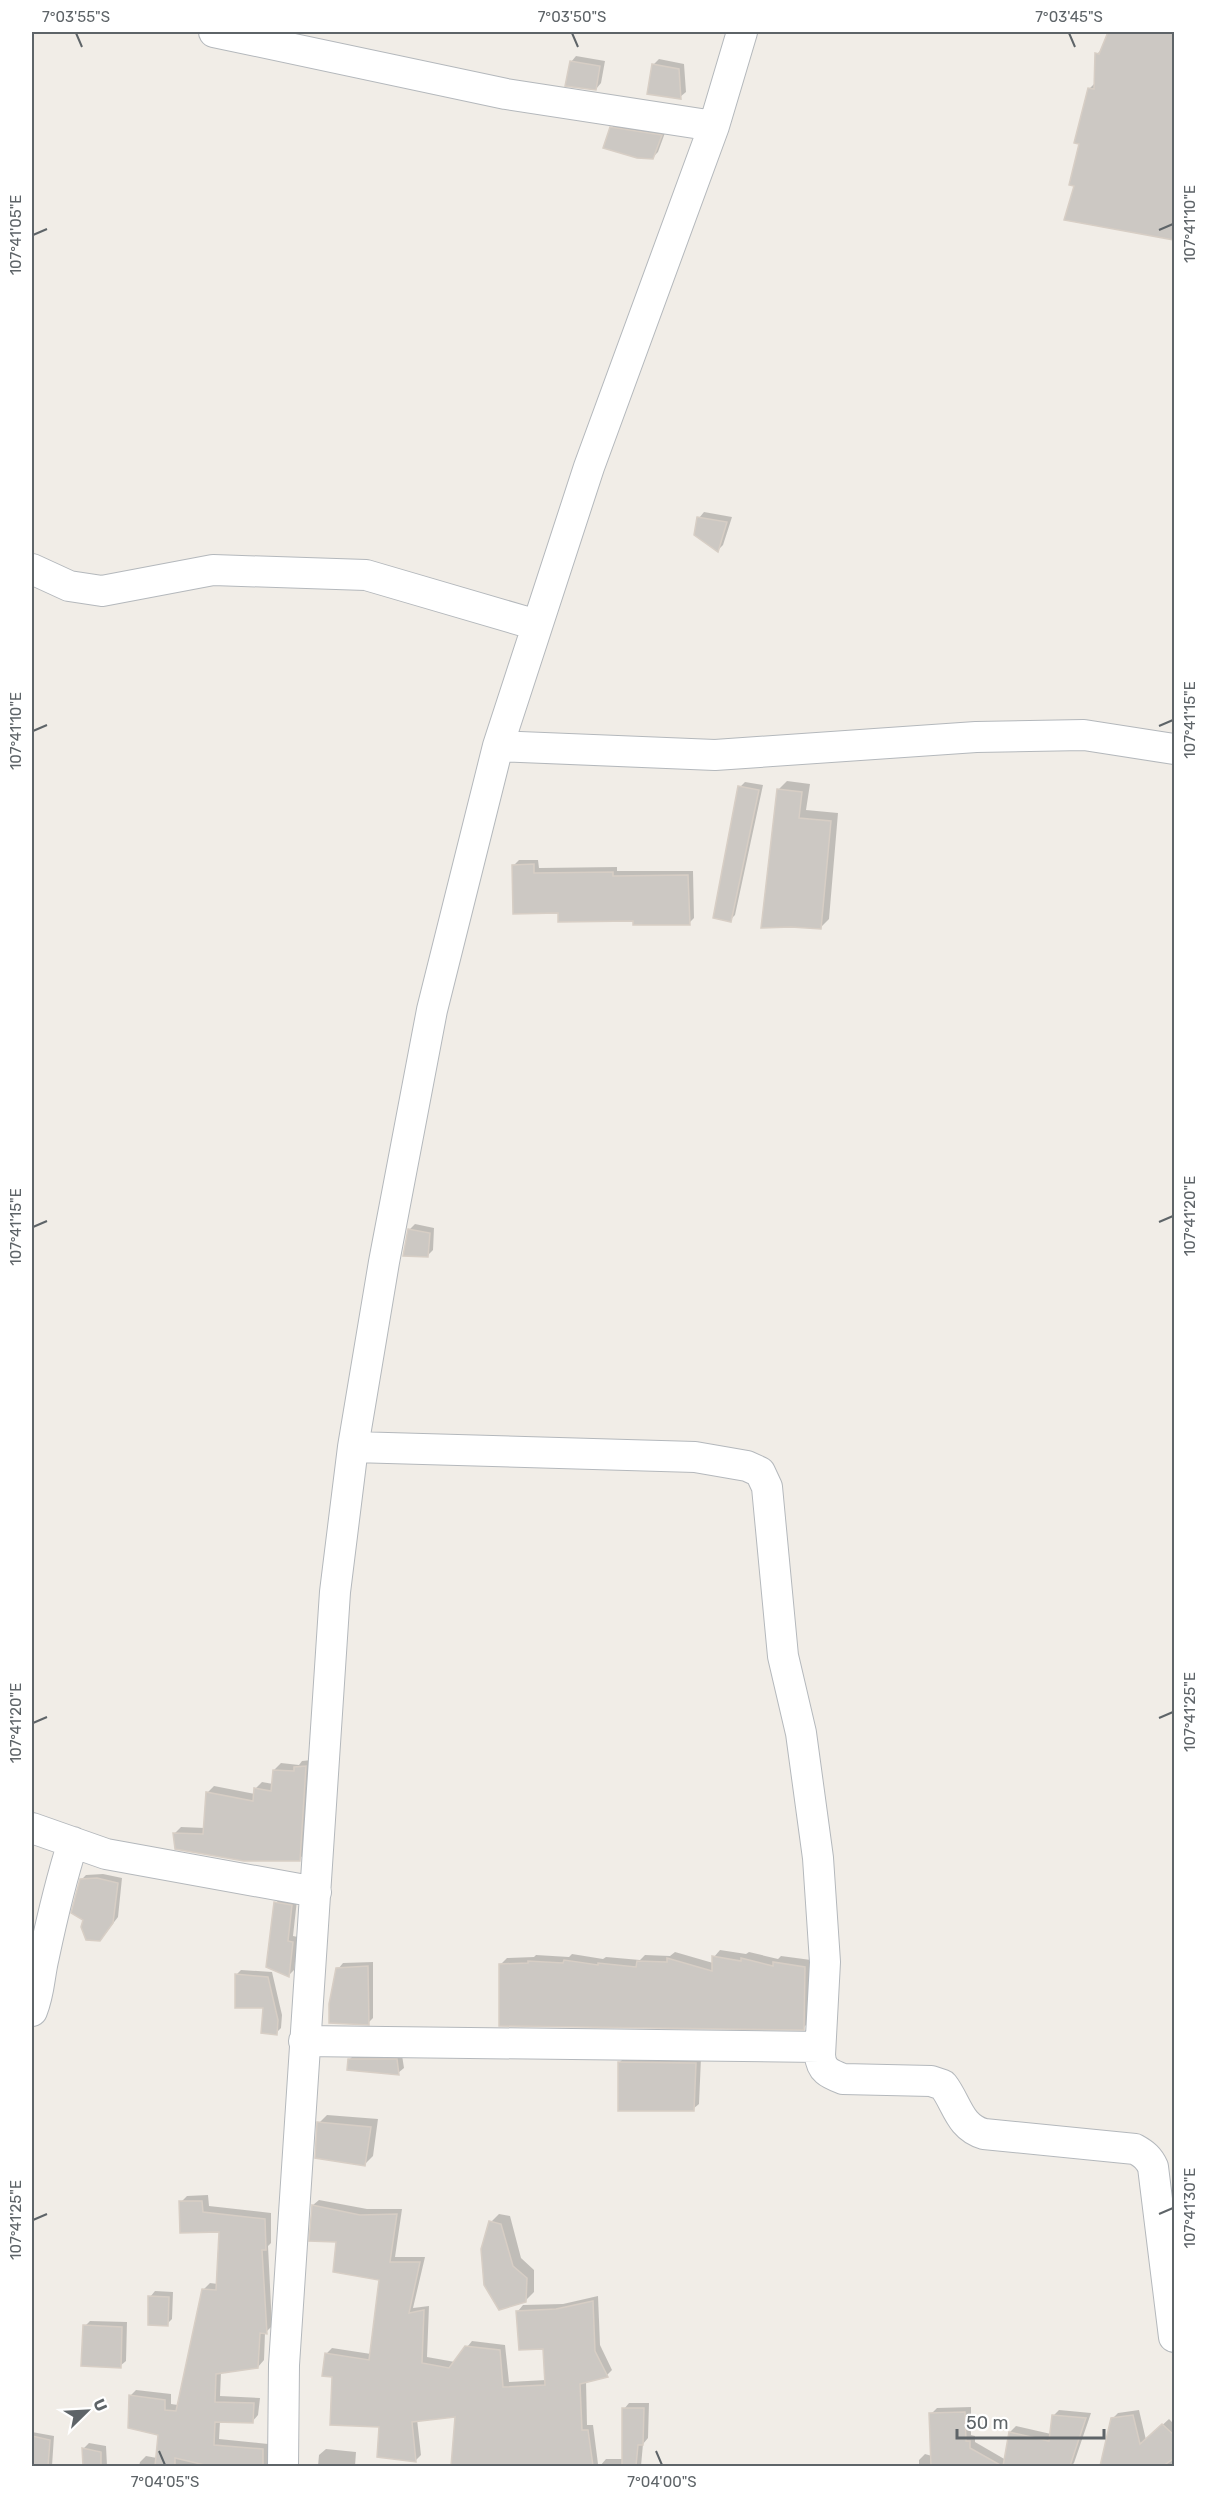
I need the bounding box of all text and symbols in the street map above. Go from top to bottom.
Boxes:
text: 7°03'55"S [42,8,110,26]
text: 7°03'50"S [538,8,606,26]
text: 7°03'45"S [1035,8,1103,26]
text: 107°41'10"E [1181,185,1199,263]
text: 107°41'05"E [7,195,25,275]
text: 107°41'15"E [1181,681,1199,759]
text: 107°41'10"E [7,692,25,770]
text: 107°41'20"E [1181,1176,1199,1256]
text: 107°41'15"E [7,1188,25,1266]
text: 107°41'25"E [1181,1672,1199,1752]
text: 107°41'20"E [7,1683,25,1763]
text: 107°41'30"E [1181,2168,1199,2248]
text: 107°41'25"E [7,2180,25,2260]
north arrow [57,2381,117,2441]
text: U [89,2396,111,2414]
scale bar [957,2402,1104,2440]
text: 50 m [966,2412,1009,2434]
text: 7°04'05"S [131,2473,199,2491]
text: 7°04'00"S [627,2473,697,2491]

